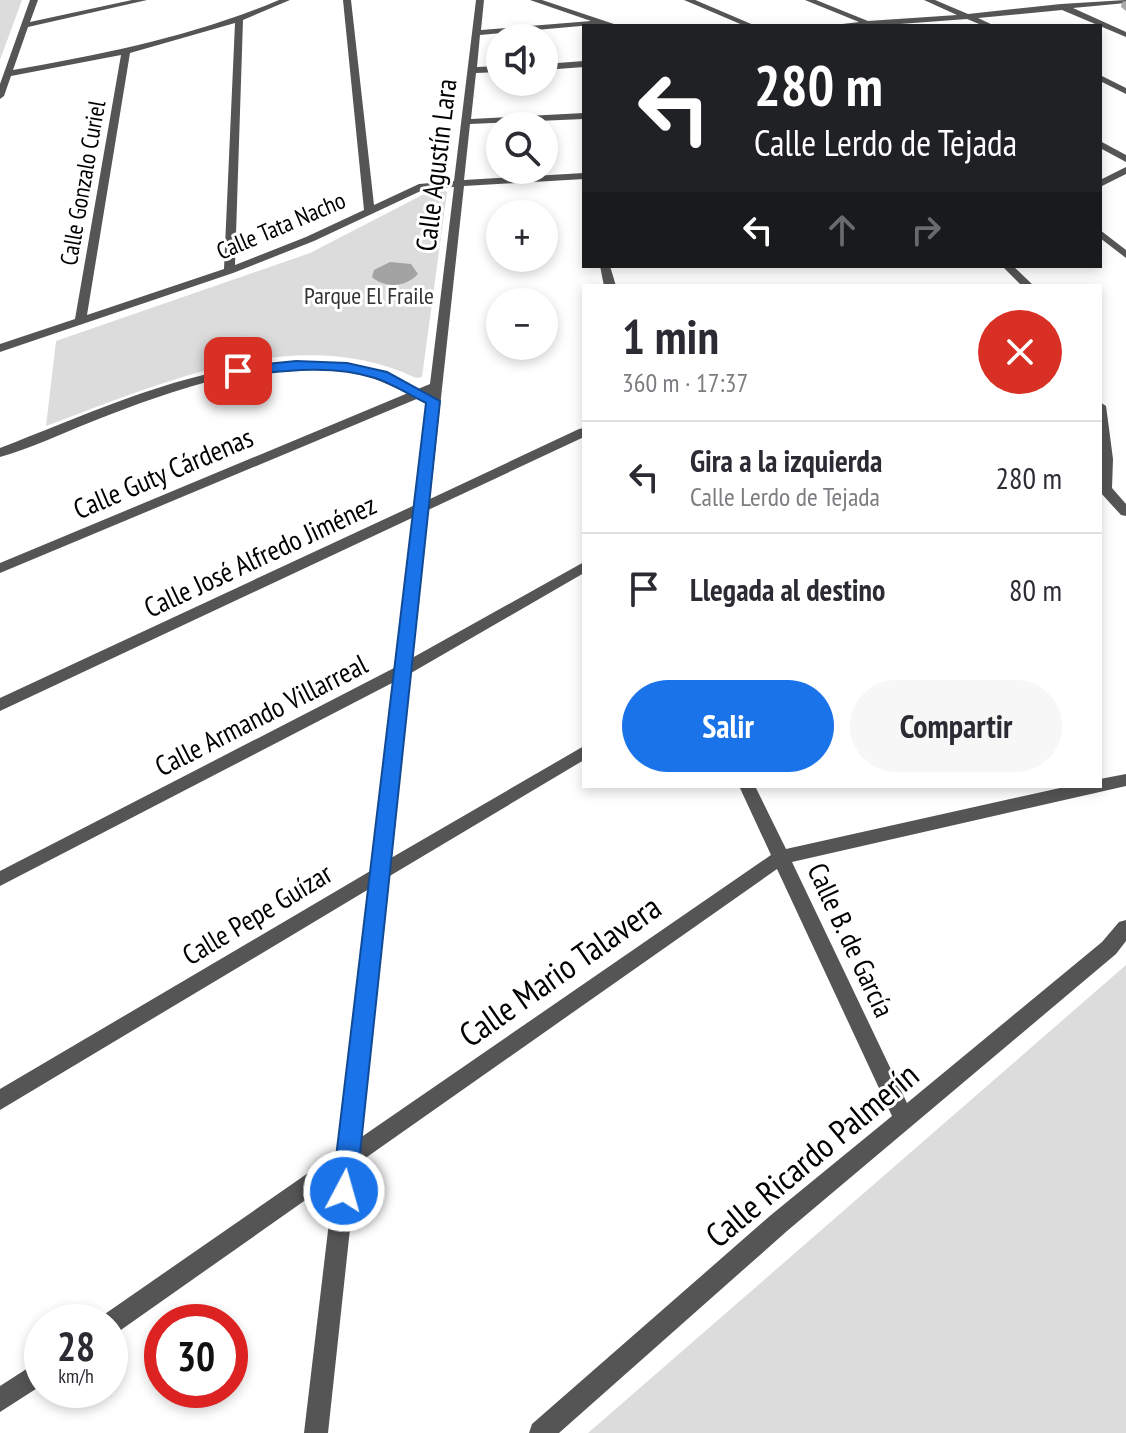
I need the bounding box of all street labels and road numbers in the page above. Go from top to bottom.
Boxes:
street label: Calle Agustín Lara [407,77,464,253]
street label: Calle Gonzalo Curiel [53,98,112,268]
street label: Calle Tata Nacho [212,184,350,267]
street label: Calle Guty Cárdenas [67,418,258,527]
street label: Calle José Alfredo Jiménez [138,486,382,626]
street label: Calle Armando Villarreal [148,645,374,784]
street label: Calle Pepe Guízar [175,854,339,973]
street label: Calle B. de García [800,857,903,1023]
street label: Calle Mario Talavera [450,884,669,1056]
street label: Calle Ricardo Palmerín [696,1052,927,1256]

